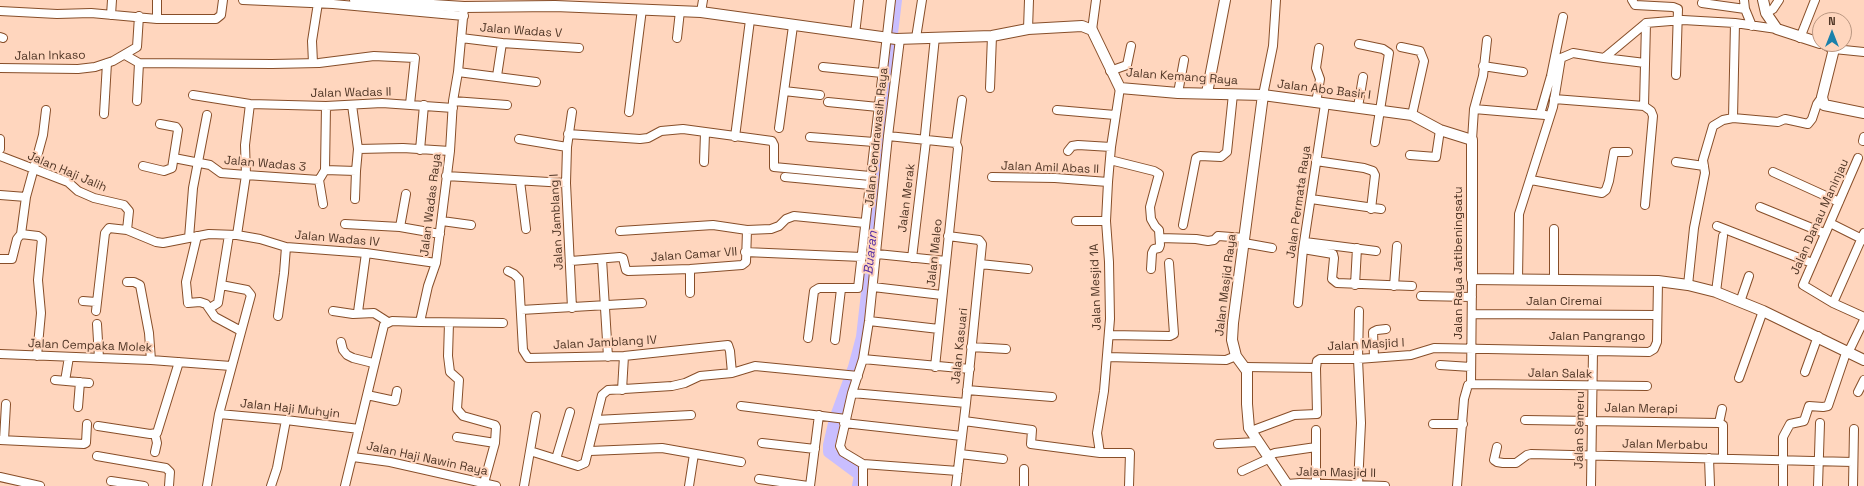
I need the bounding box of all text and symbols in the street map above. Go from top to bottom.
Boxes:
north arrow [1812,12,1852,52]
text: N [1828,14,1836,28]
street label: Jalan Wadas V [479,21,563,41]
street label: Jalan Inkaso [14,48,86,64]
street label: Jalan Kemang Raya [1126,66,1238,88]
street label: Jalan Cendrawasih Raya [863,67,891,207]
street label: Jalan Abo Basir I [1276,77,1372,103]
street label: Jalan Wadas II [310,85,392,101]
street label: Jalan Permata Raya [1284,145,1314,259]
street label: Jalan Haji Jalih [25,149,109,195]
street label: Jalan Wadas 3 [223,153,307,175]
street label: Jalan Wadas Raya [418,153,444,257]
street label: Jalan Danau Maninjau [1788,157,1852,277]
street label: Jalan Amil Abas II [1001,159,1099,177]
street label: Jalan Merak [896,163,918,233]
street label: Jalan Jamblang I [547,173,567,271]
street label: Jalan Raya Jatibeningsatu [1452,186,1466,340]
street label: Jalan Maleo [924,218,946,288]
street label: Jalan Wadas IV [294,228,380,250]
water label: Buaran [861,230,881,276]
street label: Jalan Masjid Raya [1213,233,1239,337]
street label: Jalan Mesjid 1A [1087,243,1105,331]
street label: Jalan Camar VII [650,245,738,265]
street label: Jalan Ciremai [1526,295,1602,309]
street label: Jalan Kasuari [949,307,971,385]
street label: Jalan Pangrango [1549,330,1645,344]
street label: Jalan Jamblang IV [553,333,657,353]
street label: Jalan Masjid I [1327,336,1405,354]
street label: Jalan Cempaka Molek [28,337,152,355]
street label: Jalan Salak [1528,366,1592,382]
street label: Jalan Semeru [1572,391,1588,469]
street label: Jalan Haji Muhyin [239,397,341,421]
street label: Jalan Merapi [1604,401,1678,417]
street label: Jalan Merbabu [1622,437,1708,453]
street label: Jalan Haji Nawin Raya [365,439,489,479]
street label: Jalan Masjid II [1296,465,1376,481]

